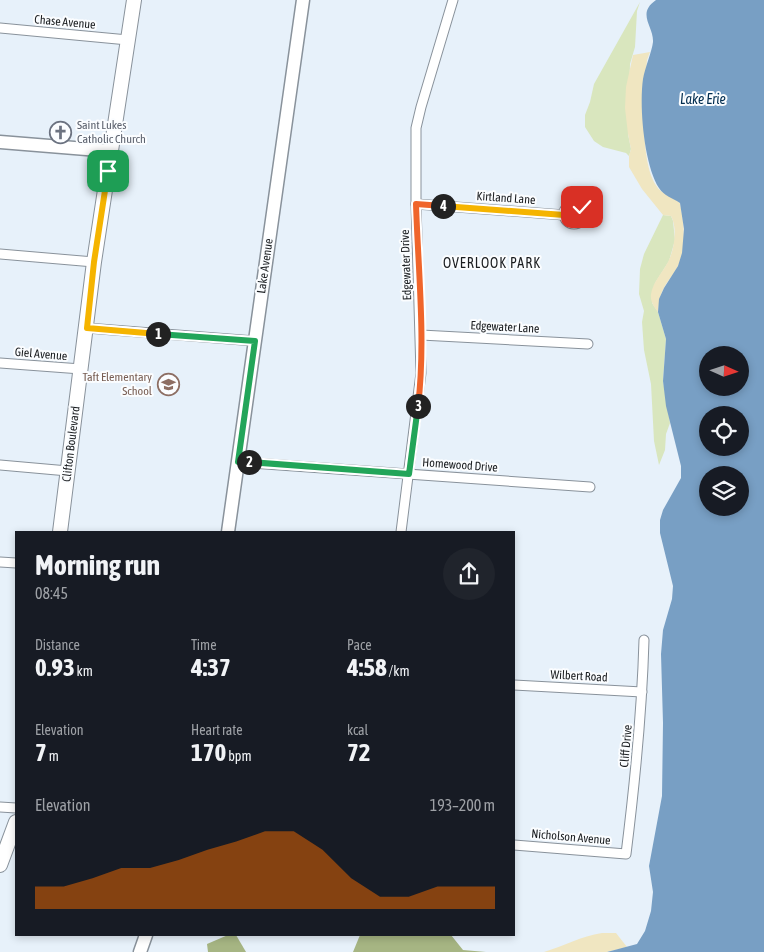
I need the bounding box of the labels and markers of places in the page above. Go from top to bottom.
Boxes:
place label: Saint Lukes Catholic Church [77,118,146,146]
church icon: Saint Lukes Catholic Church [49,120,73,144]
pin [87,150,129,192]
pin [561,186,603,228]
pin: 4 [430,194,456,218]
pin: 1 [146,322,170,346]
place label: Taft Elementary School [83,370,153,398]
school or university icon: Taft Elementary School [156,372,180,396]
pin: 3 [406,394,430,418]
pin: 2 [236,450,262,474]

